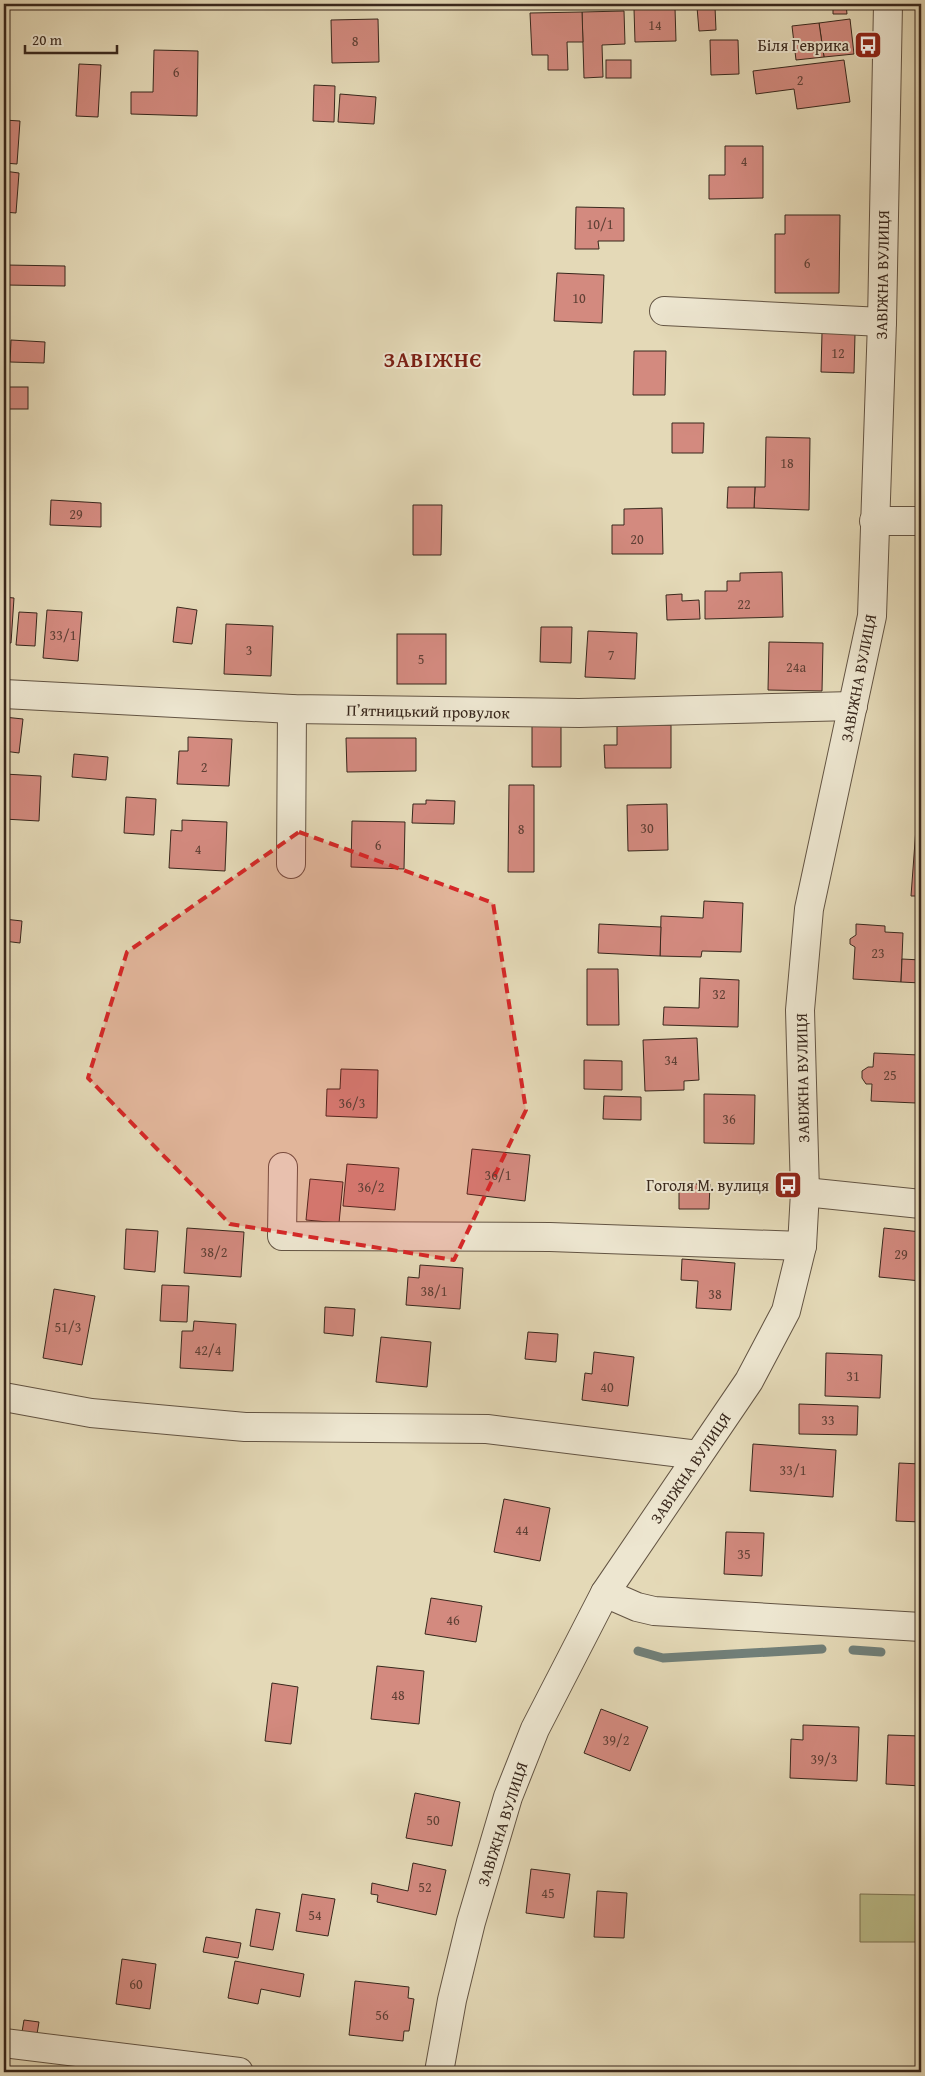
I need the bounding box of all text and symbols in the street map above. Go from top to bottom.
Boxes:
house number: 14 [648,15,662,35]
scale bar [25,22,118,54]
text: 20 m [32,29,63,50]
bus stop icon: Біля Геврика [853,30,883,60]
house number: 8 [352,31,359,51]
place label: Біля Геврика [758,33,849,57]
house number: 6 [173,62,180,82]
house number: 2 [797,70,803,90]
house number: 4 [741,151,748,171]
street label: ЗАВІЖНА ВУЛИЦЯ [869,209,895,340]
house number: 10/1 [587,214,613,234]
house number: 6 [804,253,811,273]
house number: 10 [572,288,586,308]
house number: 12 [831,343,845,363]
district label: ЗАВІЖНЄ [383,344,483,375]
house number: 18 [780,453,794,473]
house number: 29 [69,504,83,524]
house number: 20 [630,529,644,549]
house number: 22 [737,594,751,614]
street label: ЗАВІЖНА ВУЛИЦЯ [834,612,882,744]
house number: 33/1 [50,625,76,645]
house number: 3 [246,640,252,660]
house number: 7 [608,645,615,665]
house number: 5 [418,649,424,669]
house number: 24а [786,657,806,677]
street label: Пʼятницький провулок [346,698,510,724]
house number: 2 [201,757,207,777]
house number: 30 [640,818,654,838]
house number: 8 [518,819,525,839]
house number: 6 [375,835,382,855]
house number: 4 [195,839,202,859]
house number: 23 [871,943,885,963]
house number: 32 [712,984,726,1004]
street label: ЗАВІЖНА ВУЛИЦЯ [789,1012,815,1143]
house number: 34 [664,1050,678,1070]
house number: 25 [883,1065,897,1085]
house number: 36/3 [339,1093,365,1113]
house number: 36 [722,1109,736,1129]
house number: 36/1 [485,1165,511,1185]
bus stop icon: Гоголя М. вулиця [773,1170,803,1200]
place label: Гоголя М. вулиця [646,1173,769,1197]
house number: 36/2 [358,1177,384,1197]
house number: 38/2 [201,1242,227,1262]
house number: 29 [894,1244,908,1264]
house number: 38/1 [421,1281,447,1301]
house number: 38 [708,1284,722,1304]
house number: 51/3 [55,1317,81,1337]
house number: 42/4 [195,1340,222,1360]
house number: 31 [846,1366,860,1386]
house number: 40 [600,1377,614,1397]
street label: ЗАВІЖНА ВУЛИЦЯ [644,1407,736,1528]
house number: 33 [821,1410,835,1430]
house number: 33/1 [780,1460,806,1480]
house number: 44 [515,1520,529,1540]
house number: 35 [737,1544,751,1564]
house number: 46 [446,1610,460,1630]
house number: 48 [391,1685,405,1705]
house number: 39/2 [603,1730,629,1750]
house number: 39/3 [811,1749,837,1769]
street label: ЗАВІЖНА ВУЛИЦЯ [471,1758,534,1889]
house number: 50 [426,1810,440,1830]
house number: 52 [418,1877,432,1897]
house number: 45 [541,1883,555,1903]
house number: 54 [308,1905,322,1925]
house number: 60 [129,1974,143,1994]
house number: 56 [375,2005,389,2025]

